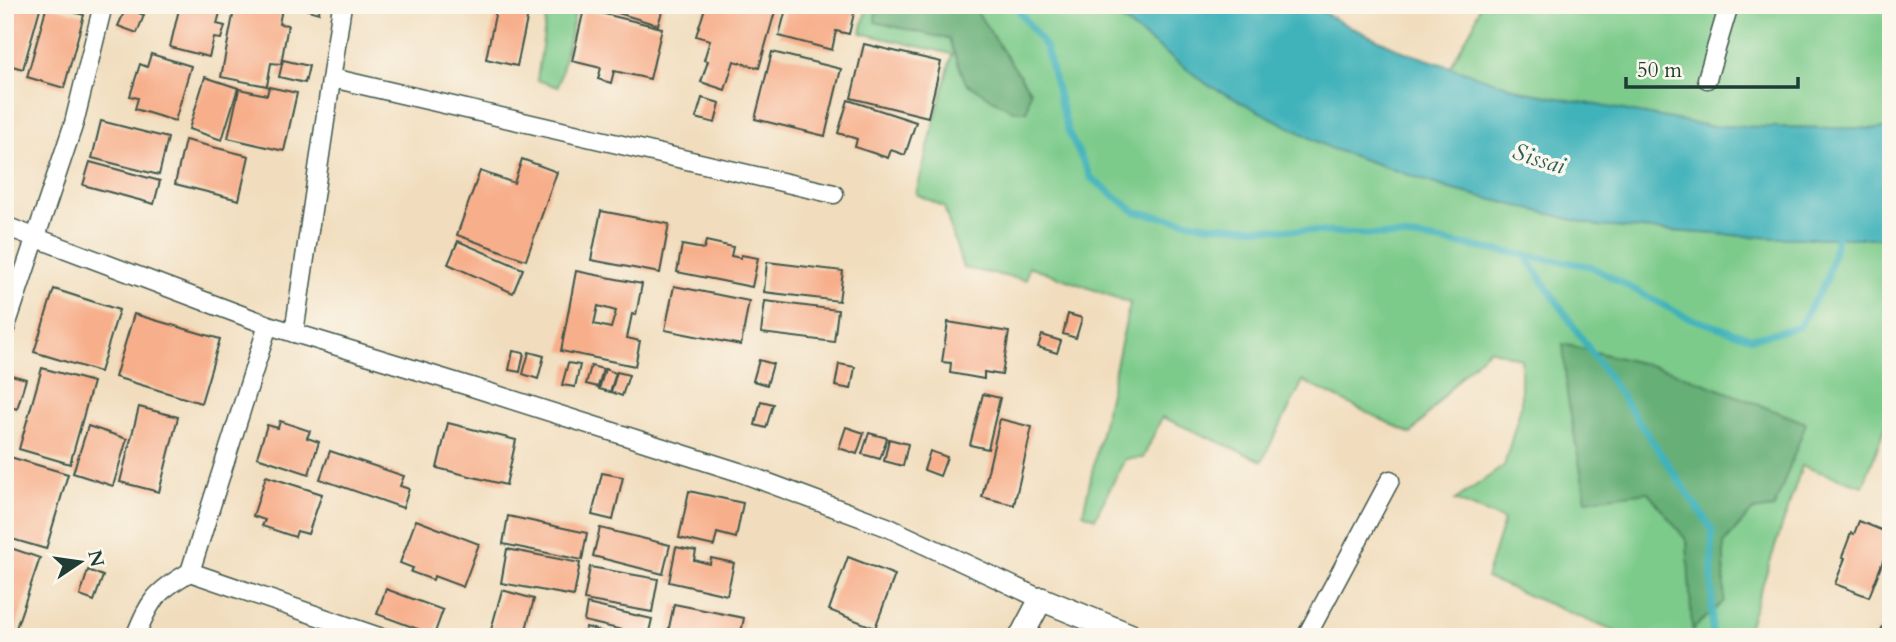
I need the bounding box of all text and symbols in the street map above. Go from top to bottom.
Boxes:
scale bar [1626,46,1798,90]
text: 50 m [1637,56,1682,85]
water label: Sissai [1509,135,1570,183]
north arrow [46,526,116,596]
text: N [81,547,110,570]

